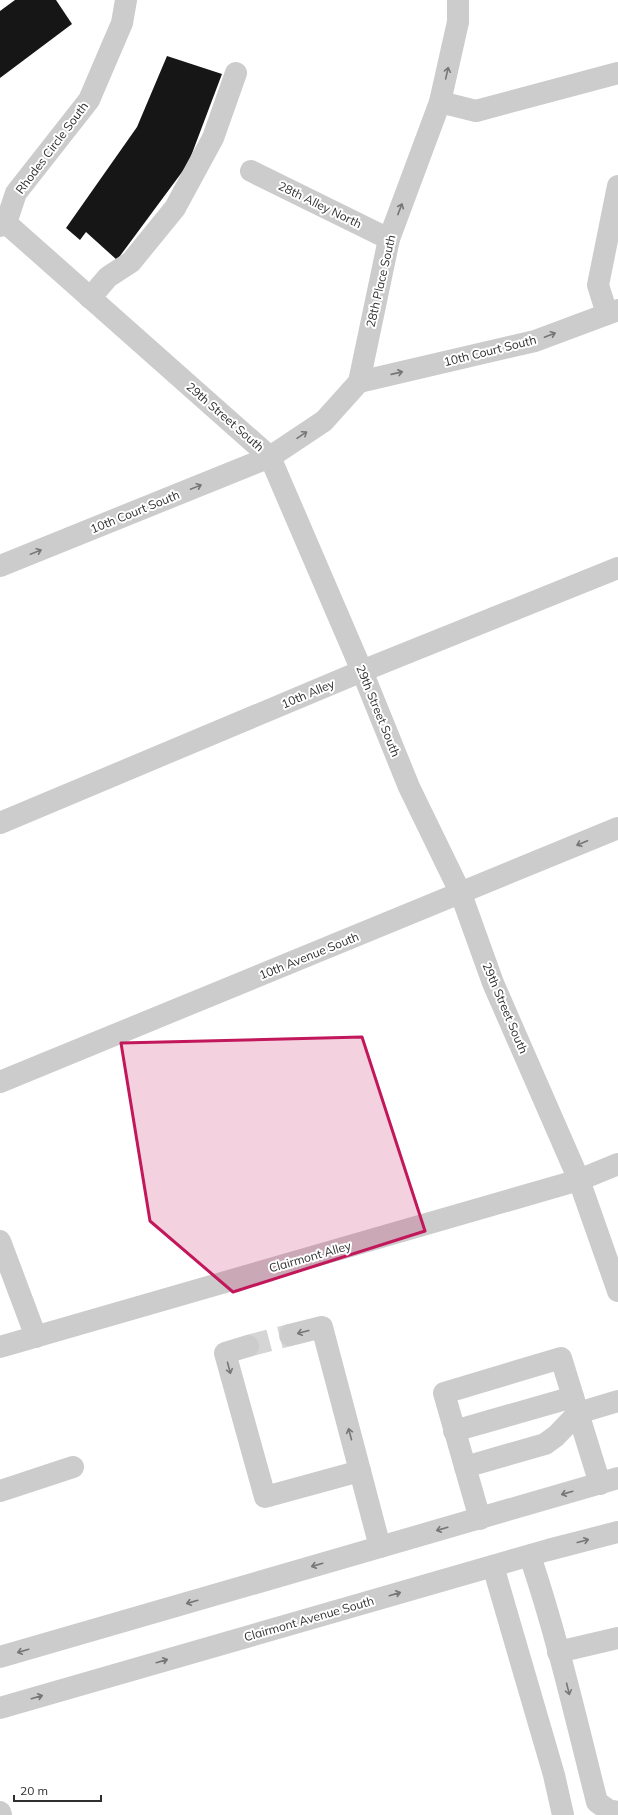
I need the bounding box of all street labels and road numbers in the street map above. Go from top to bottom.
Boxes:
street label: Rhodes Circle South [12,99,91,197]
street label: 28th Alley North [276,178,364,231]
street label: 28th Place South [363,233,398,329]
street label: 10th Court South [442,332,538,369]
street label: 29th Street South [184,379,267,454]
street label: 10th Court South [88,487,182,536]
street label: 29th Street South [353,663,404,759]
street label: 10th Alley [279,675,337,711]
street label: 10th Avenue South [257,929,361,982]
street label: 29th Street South [479,960,531,1056]
street label: Clairmont Alley [267,1237,353,1275]
street label: Clairmont Avenue South [242,1593,376,1644]

